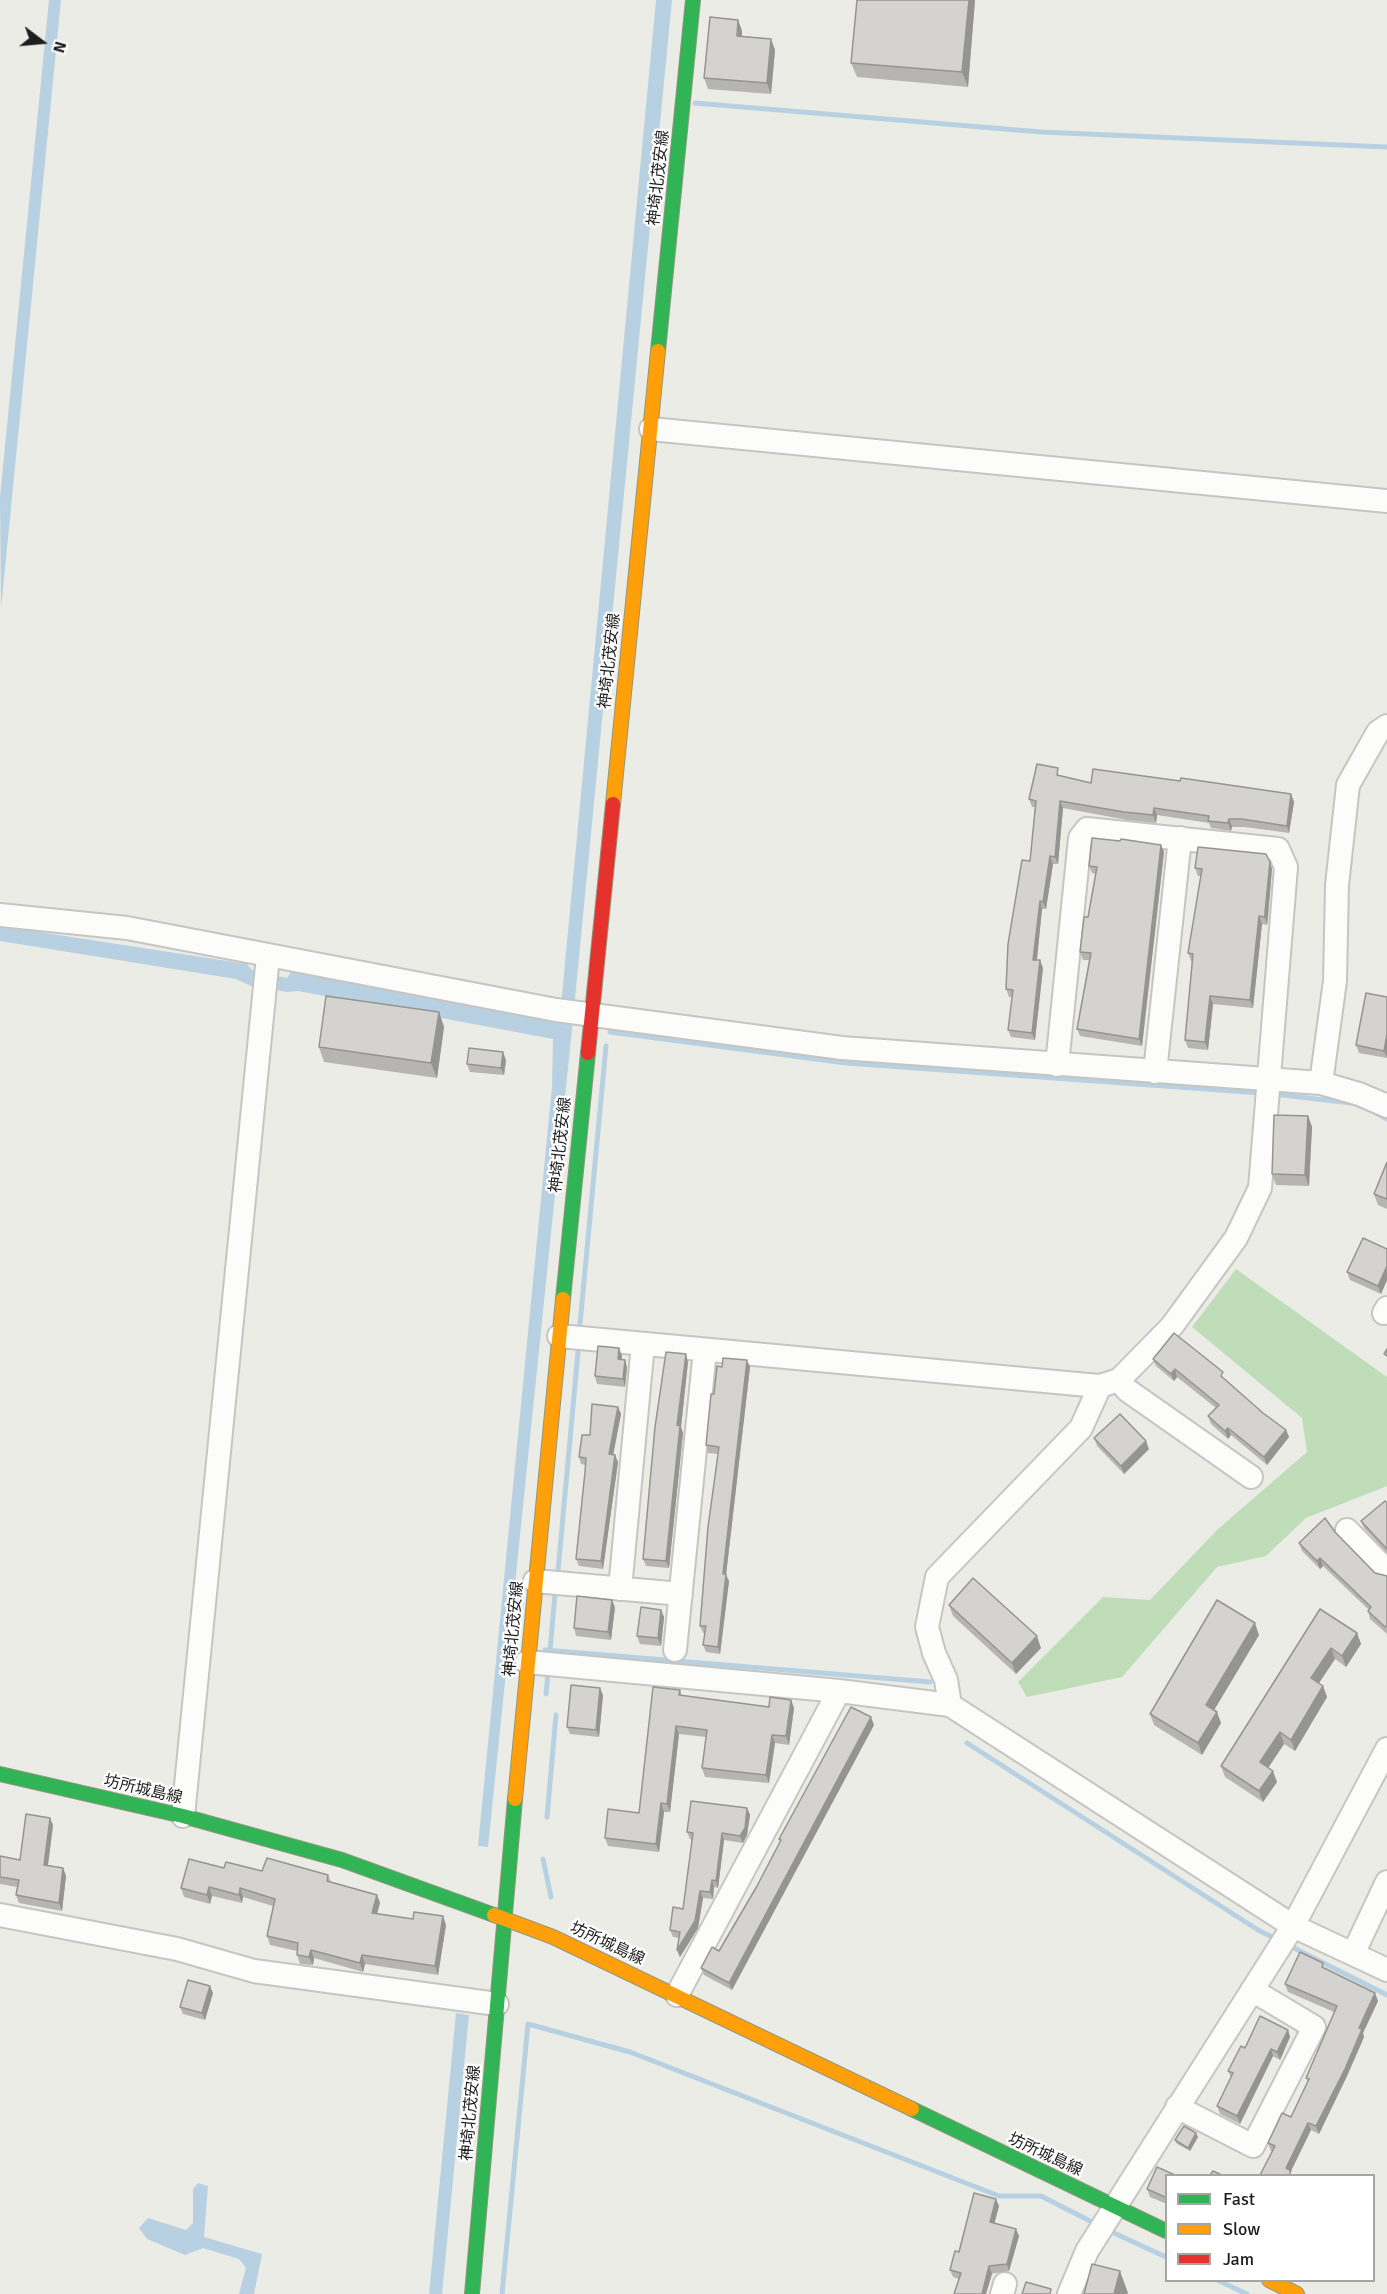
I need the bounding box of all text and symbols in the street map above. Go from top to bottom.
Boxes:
north arrow [12,12,72,72]
text: N [48,39,70,55]
street label: 神埼北茂安線 [644,129,674,227]
street label: 神埼北茂安線 [595,612,625,710]
street label: 神埼北茂安線 [546,1096,576,1194]
street label: 神埼北茂安線 [500,1580,528,1678]
street label: 坊所城島線 [102,1772,184,1808]
street label: 坊所城島線 [567,1918,647,1970]
street label: 神埼北茂安線 [457,2064,485,2162]
street label: 坊所城島線 [1005,2129,1085,2181]
legend [1165,2174,1375,2282]
text: Fast [1223,2188,1255,2210]
text: Slow [1223,2218,1260,2240]
text: Jam [1223,2248,1254,2270]

